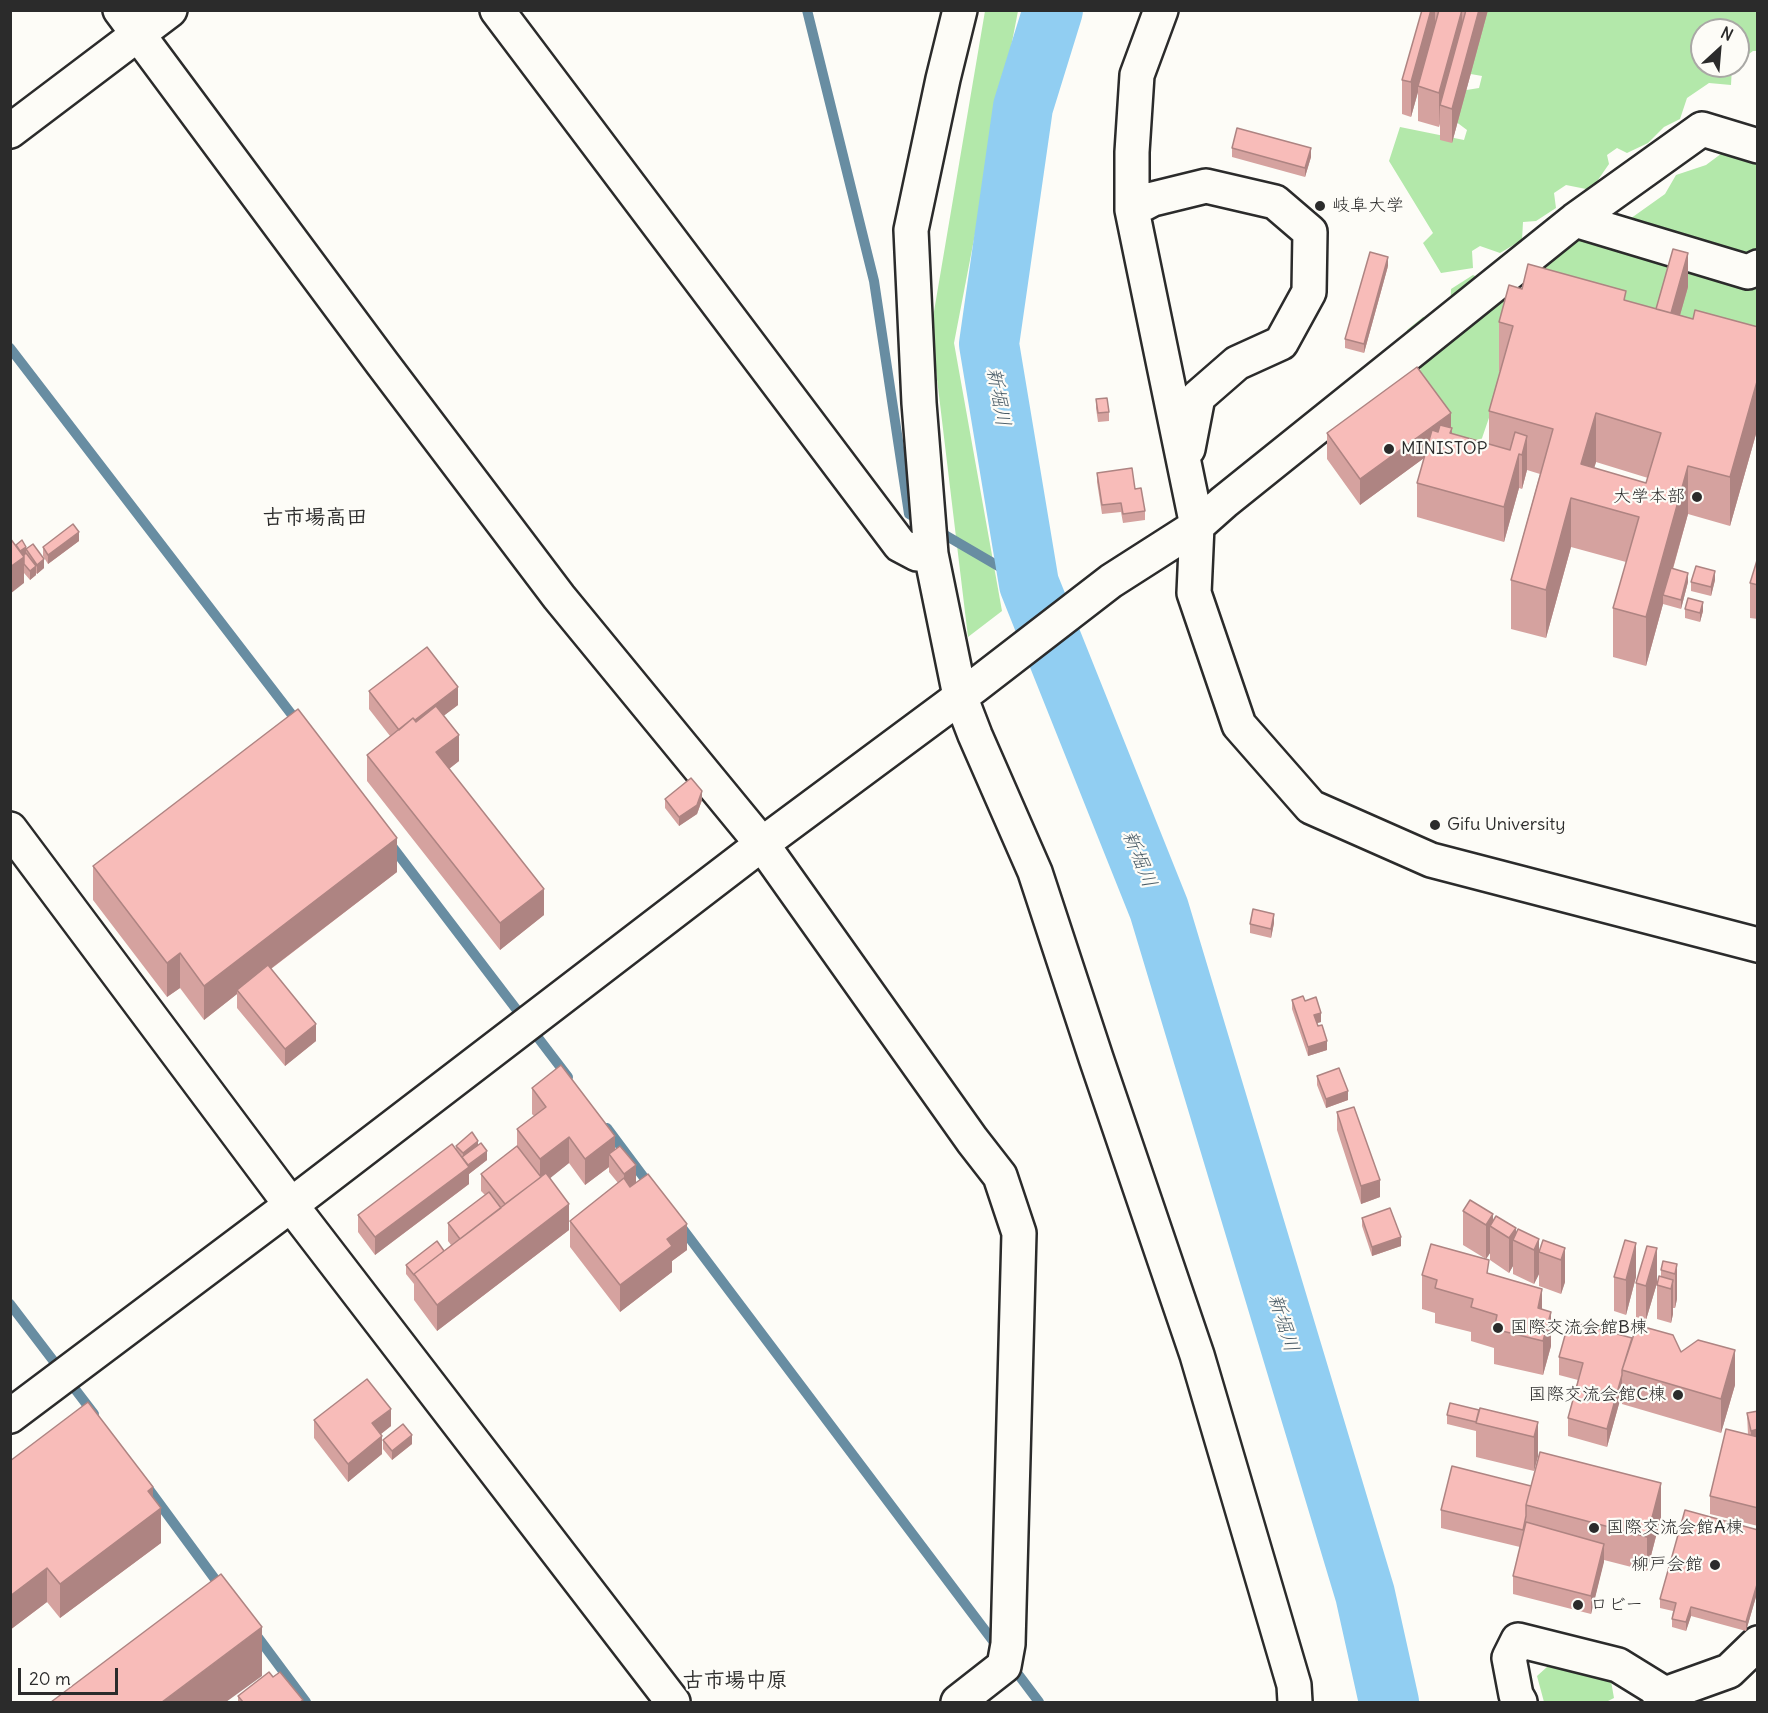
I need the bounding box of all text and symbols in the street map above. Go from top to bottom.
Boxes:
north arrow [1690,18,1750,78]
text: N [1718,22,1736,45]
place label: 岐阜大学 [1332,195,1404,217]
marker: 岐阜大学 [1313,199,1327,213]
water label: 新堀川 [981,365,1015,429]
place label: MINISTOP [1401,438,1487,460]
marker: MINISTOP [1382,442,1396,456]
place label: 大学本部 [1613,486,1685,508]
marker: 大学本部 [1690,490,1704,504]
district label: 古市場高田 [263,505,367,531]
place label: Gifu University [1447,814,1566,836]
marker: Gifu University [1428,818,1442,832]
water label: 新堀川 [1117,827,1161,891]
water label: 新堀川 [1263,1291,1303,1355]
place label: 国際交流会館B棟 [1510,1317,1648,1339]
marker: 国際交流会館B棟 [1491,1321,1505,1335]
place label: 国際交流会館C棟 [1528,1384,1666,1406]
marker: 国際交流会館C棟 [1671,1388,1685,1402]
place label: 国際交流会館A棟 [1606,1517,1744,1539]
marker: 国際交流会館A棟 [1587,1521,1601,1535]
place label: 柳戸会館 [1631,1554,1703,1576]
marker: 柳戸会館 [1708,1558,1722,1572]
place label: ロビー [1590,1594,1643,1616]
marker: ロビー [1571,1598,1585,1612]
scale bar [21,1656,122,1694]
text: 20 m [29,1667,71,1690]
district label: 古市場中原 [683,1668,787,1694]

